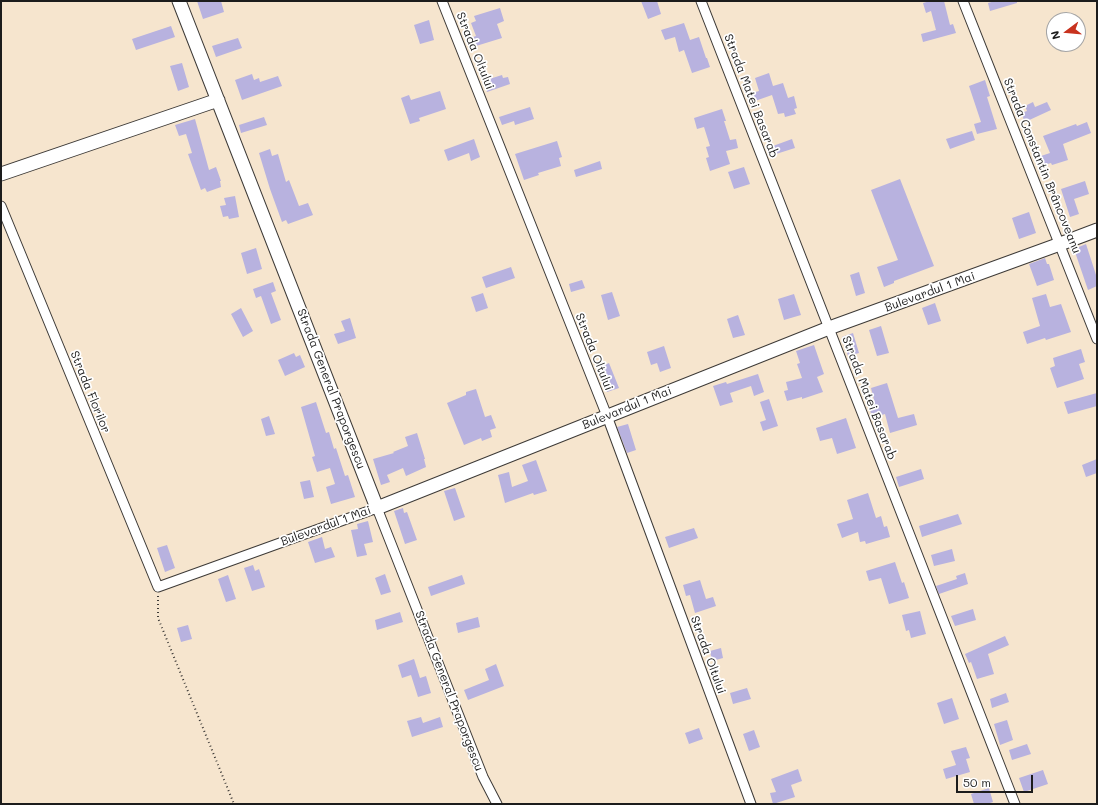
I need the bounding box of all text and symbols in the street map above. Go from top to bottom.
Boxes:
street label: Strada Oltului [453,10,497,92]
north arrow [1046,12,1086,52]
text: N [1047,29,1063,41]
street label: Strada Matei Basarab [721,32,781,160]
street label: Strada Constantin Brâncoveanu [1000,76,1084,256]
street label: Bulevardul 1 Mai [883,269,977,315]
street label: Strada General Praporgescu [294,307,368,471]
street label: Strada Oltului [572,311,616,393]
street label: Strada Matei Basarab [839,334,899,462]
street label: Strada Florilor [67,349,113,435]
street label: Bulevardul 1 Mai [580,383,674,433]
street label: Bulevardul 1 Mai [279,503,373,549]
street label: Strada General Praporgescu [412,609,486,773]
street label: Strada Oltului [687,614,729,696]
scale bar [958,767,1035,793]
text: 50 m [963,774,991,790]

